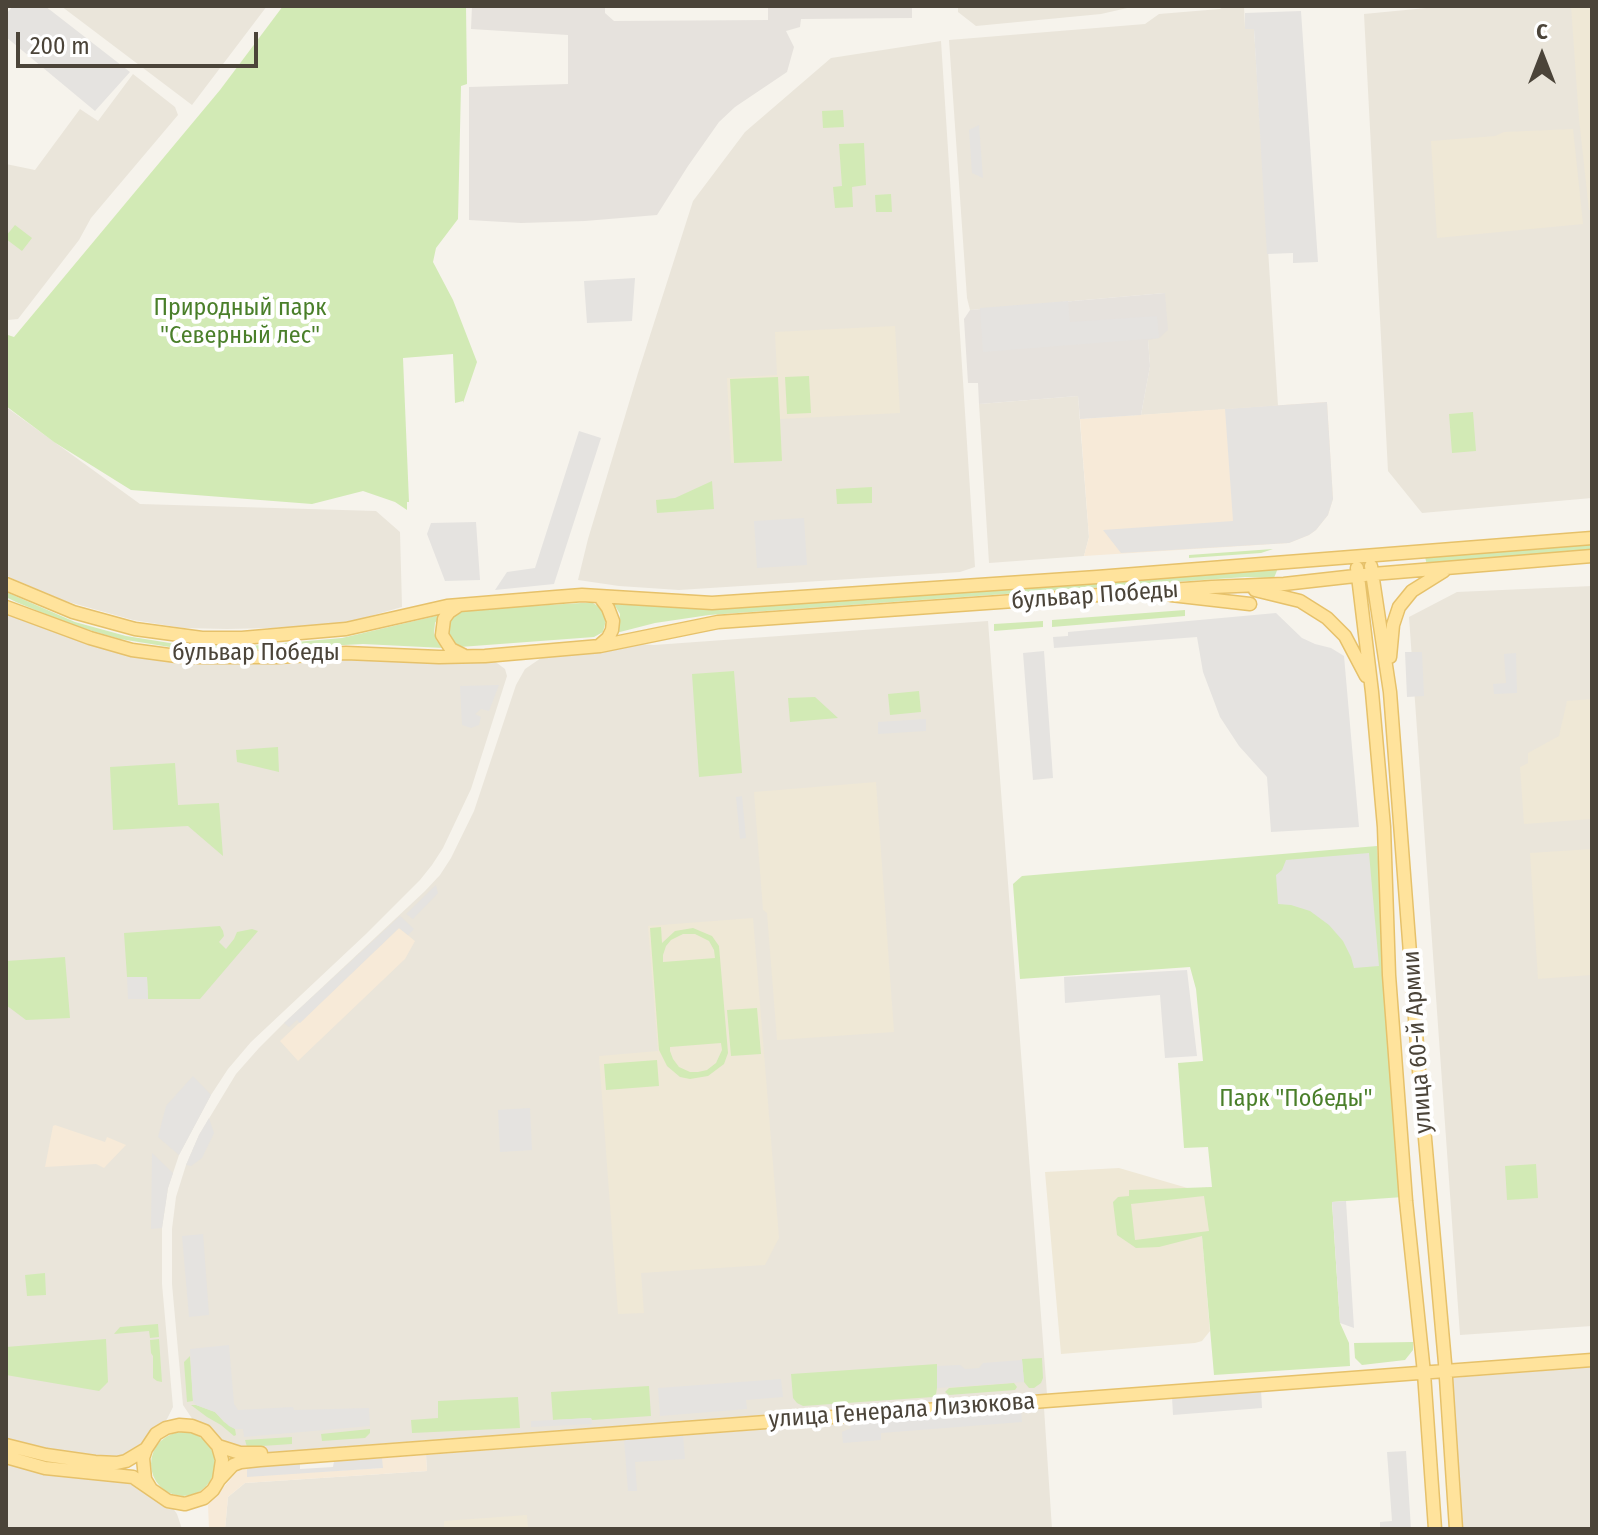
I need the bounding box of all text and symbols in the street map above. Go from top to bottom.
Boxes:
scale bar [20,16,262,66]
north arrow [1502,16,1582,96]
text: С [1536,18,1548,45]
text: 200 m [30,32,90,60]
park label: Природный парк "Северный лес" [153,294,327,350]
street label: бульвар Победы [1010,576,1180,616]
street label: бульвар Победы [172,639,340,667]
street label: улица 60-й Армии [1397,950,1439,1134]
park label: Парк "Победы" [1219,1085,1373,1113]
street label: улица Генерала Лизюкова [768,1387,1036,1435]

